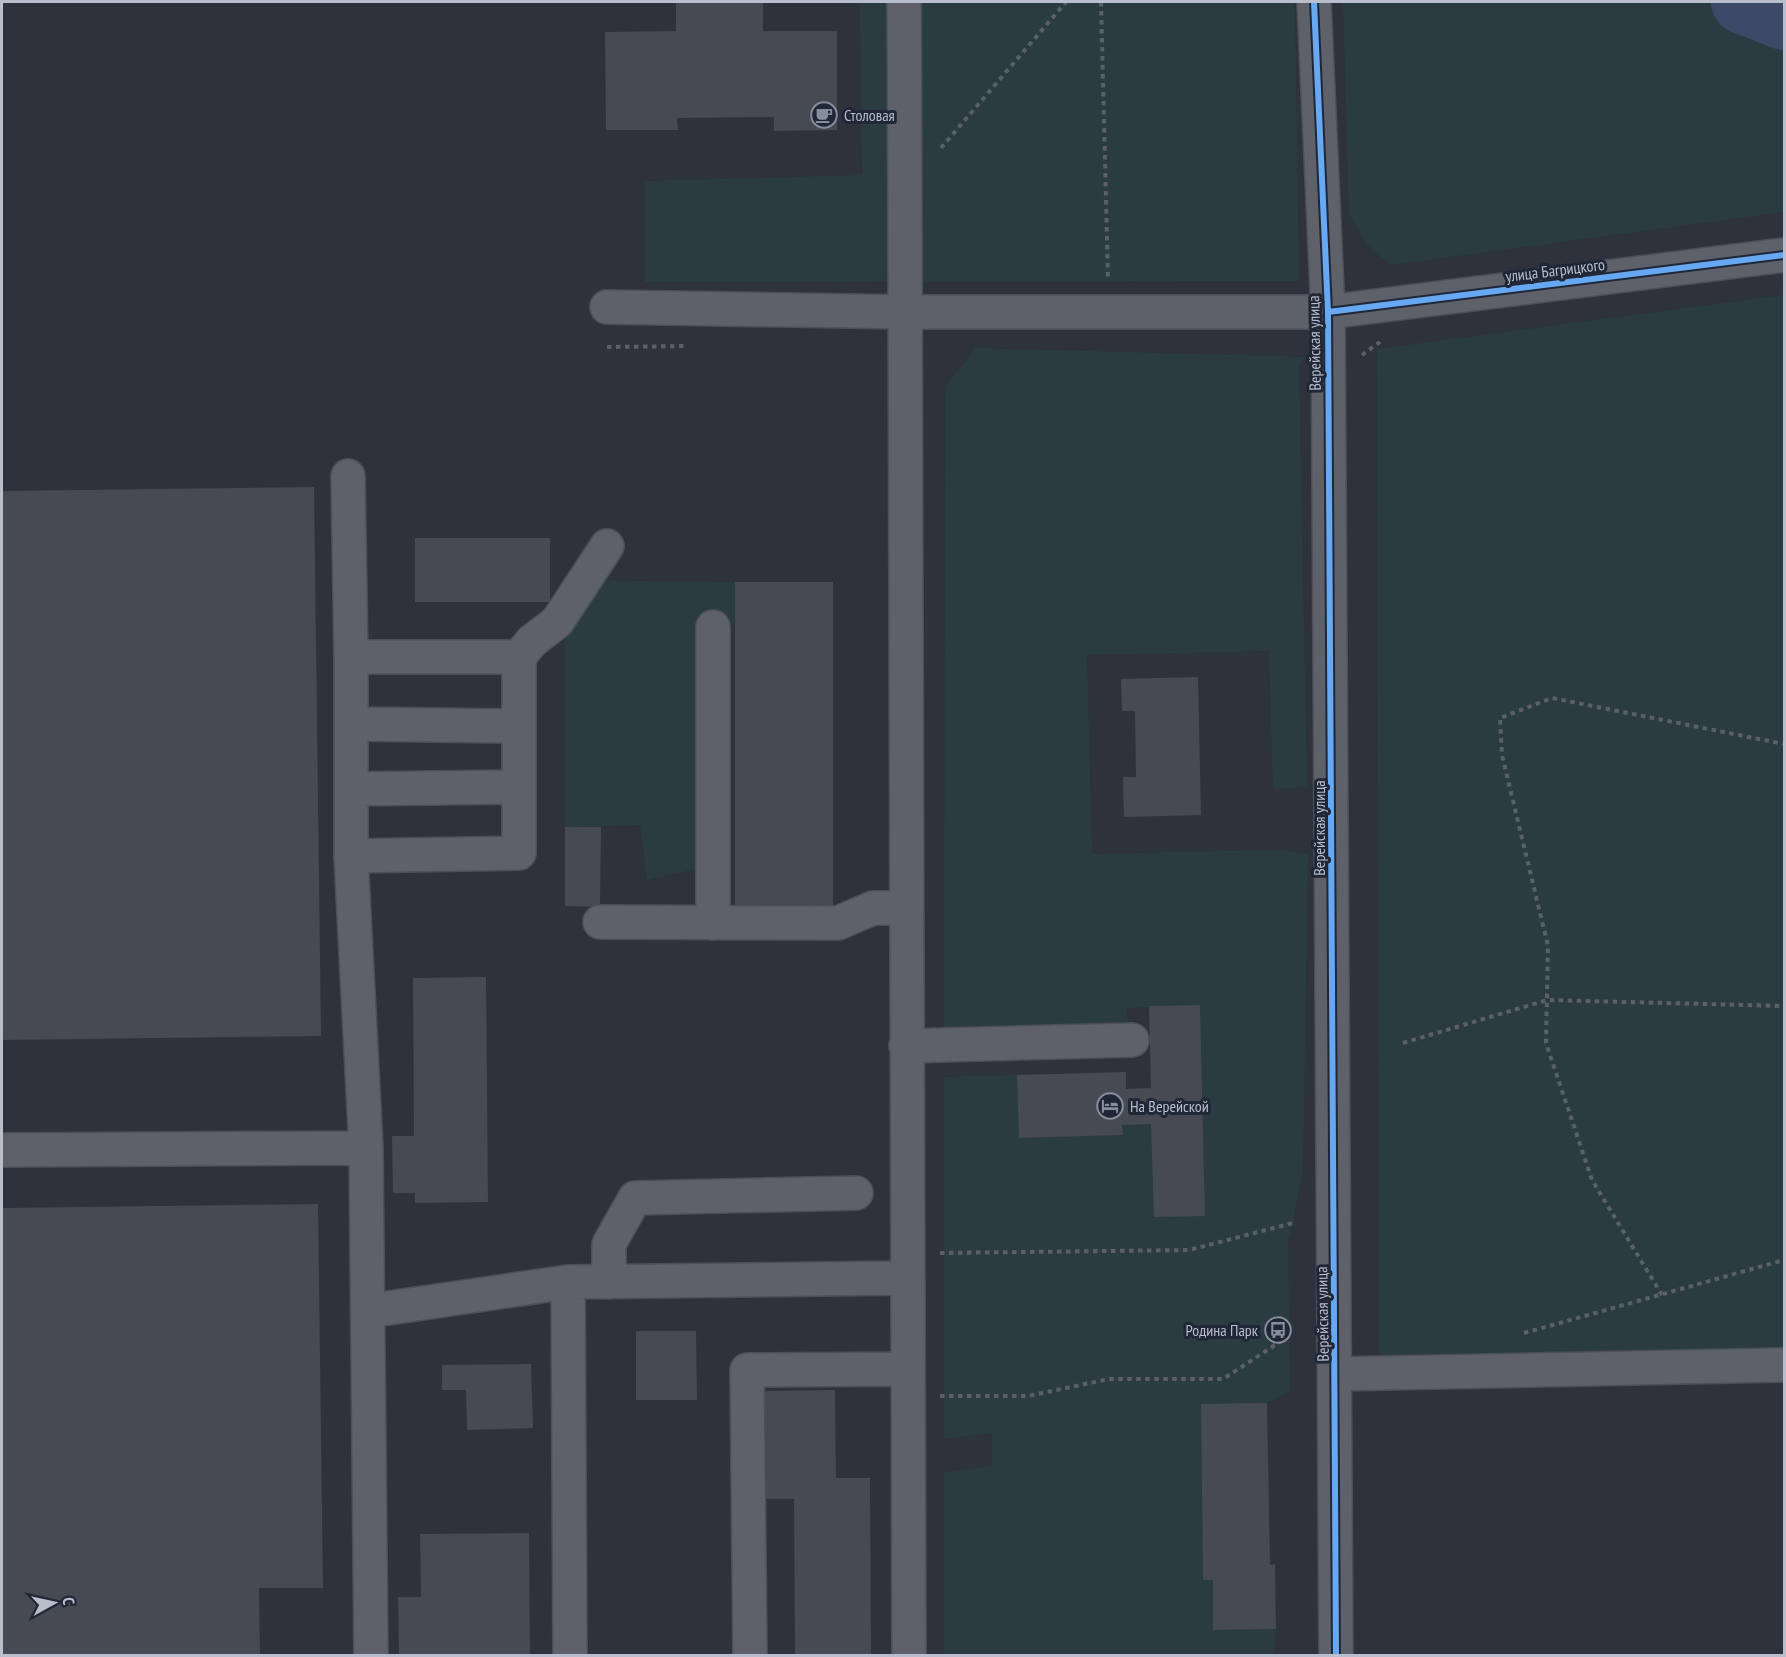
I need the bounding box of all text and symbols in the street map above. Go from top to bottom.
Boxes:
cafe icon: Столовая [809,100,839,130]
place label: Столовая [844,105,895,125]
street label: улица Багрицкого [1504,254,1606,286]
street label: Верейская улица [1303,295,1325,391]
street label: Верейская улица [1309,780,1329,876]
hotel icon: На Верейской [1095,1091,1125,1121]
place label: На Верейской [1130,1096,1209,1116]
street label: Верейская улица [1311,1266,1333,1362]
bus stop icon: Родина Парк [1263,1315,1293,1345]
place label: Родина Парк [1186,1320,1259,1340]
north arrow [24,1573,84,1633]
text: С [58,1596,79,1607]

